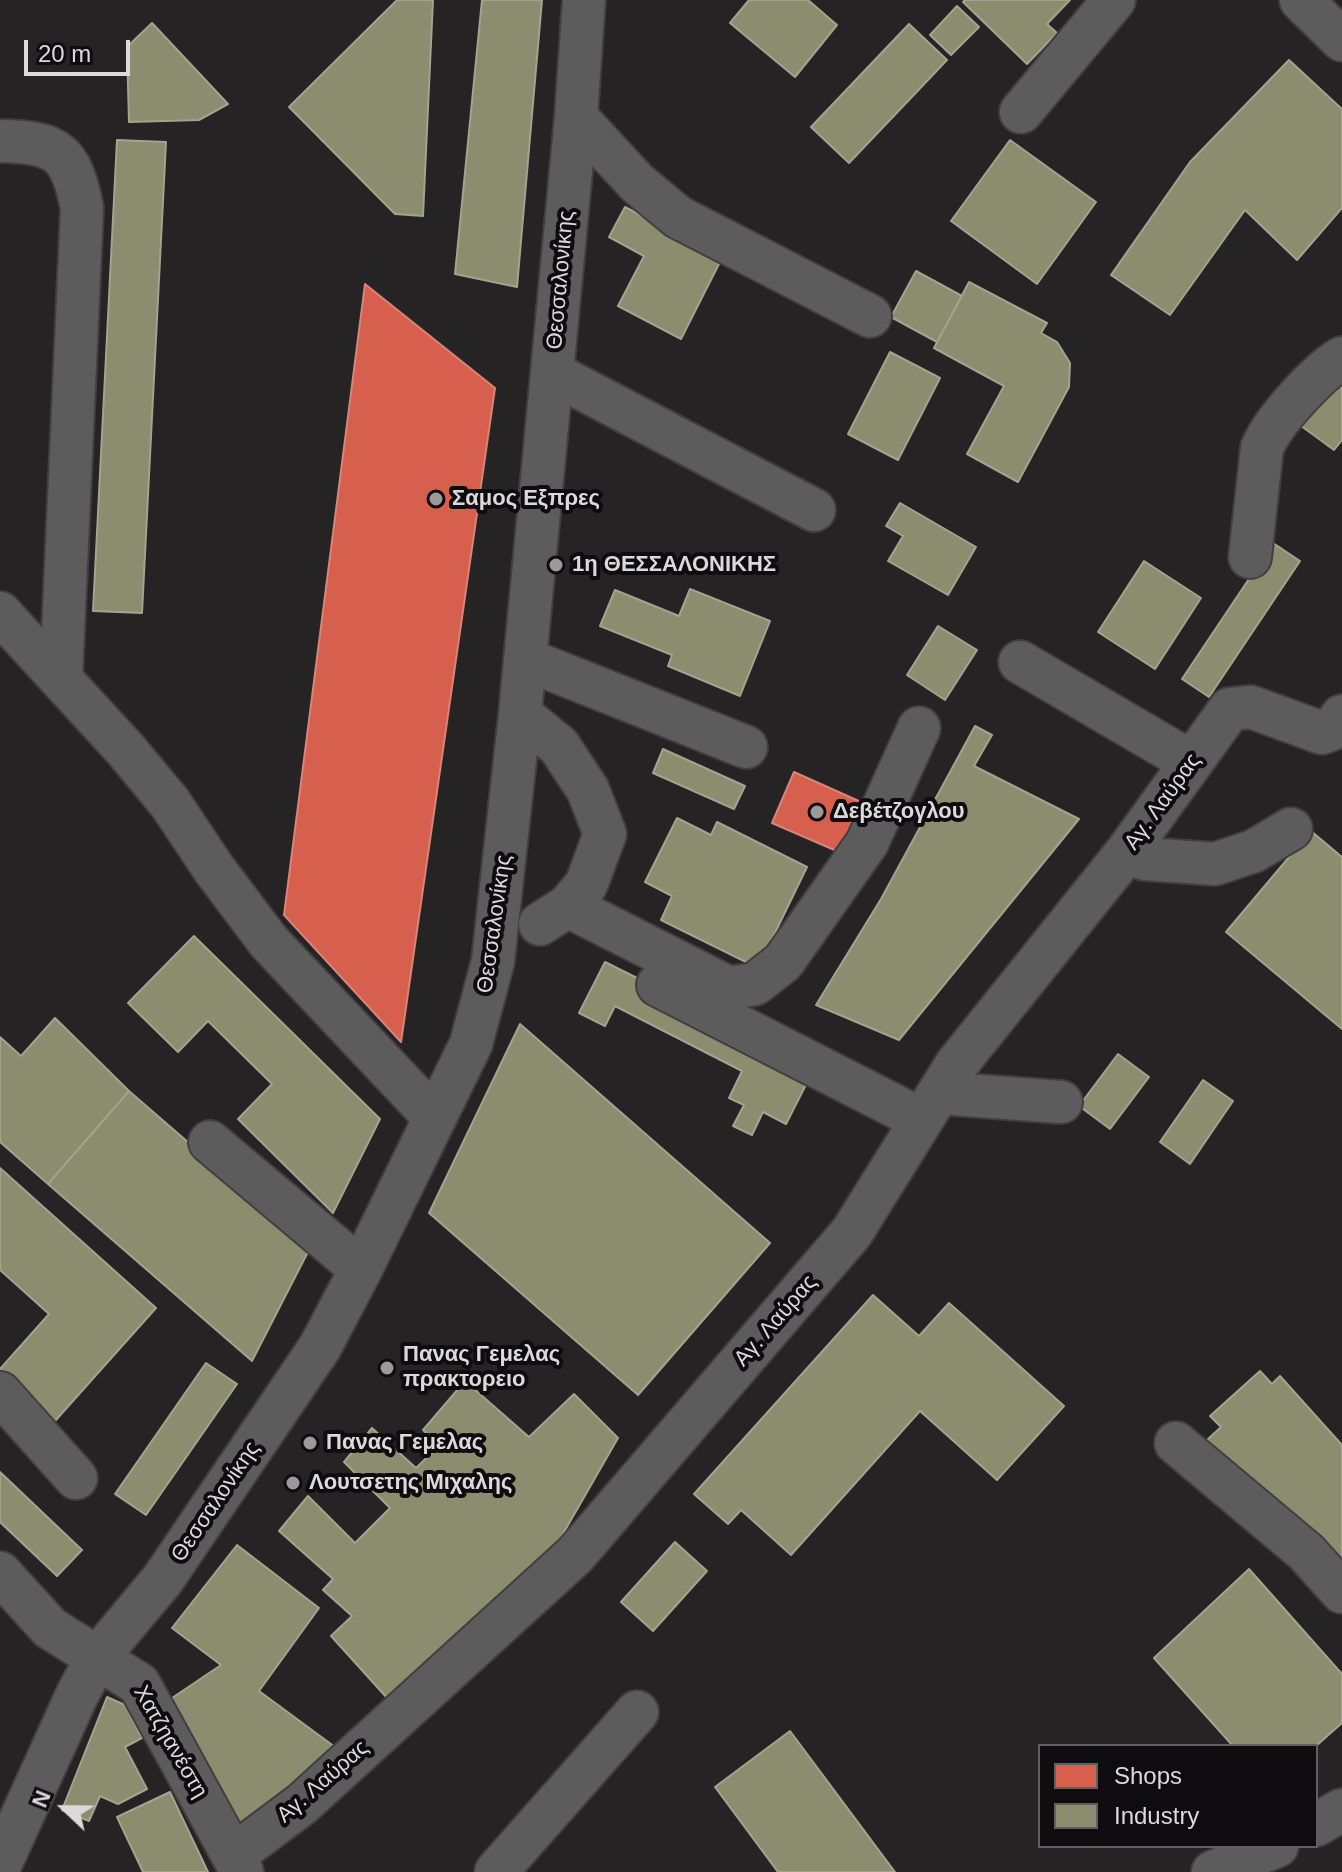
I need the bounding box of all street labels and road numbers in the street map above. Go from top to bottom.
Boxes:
street label: Θεσσαλονίκης [542,209,580,351]
street label: Αγ. Λαύρας [1119,749,1207,855]
street label: Θεσσαλονίκης [472,853,518,995]
street label: Αγ. Λαύρας [729,1270,823,1372]
street label: Θεσσαλονίκης [166,1437,266,1567]
street label: Χατζηανέστη [127,1681,213,1803]
street label: Αγ. Λαύρας [272,1735,374,1829]

